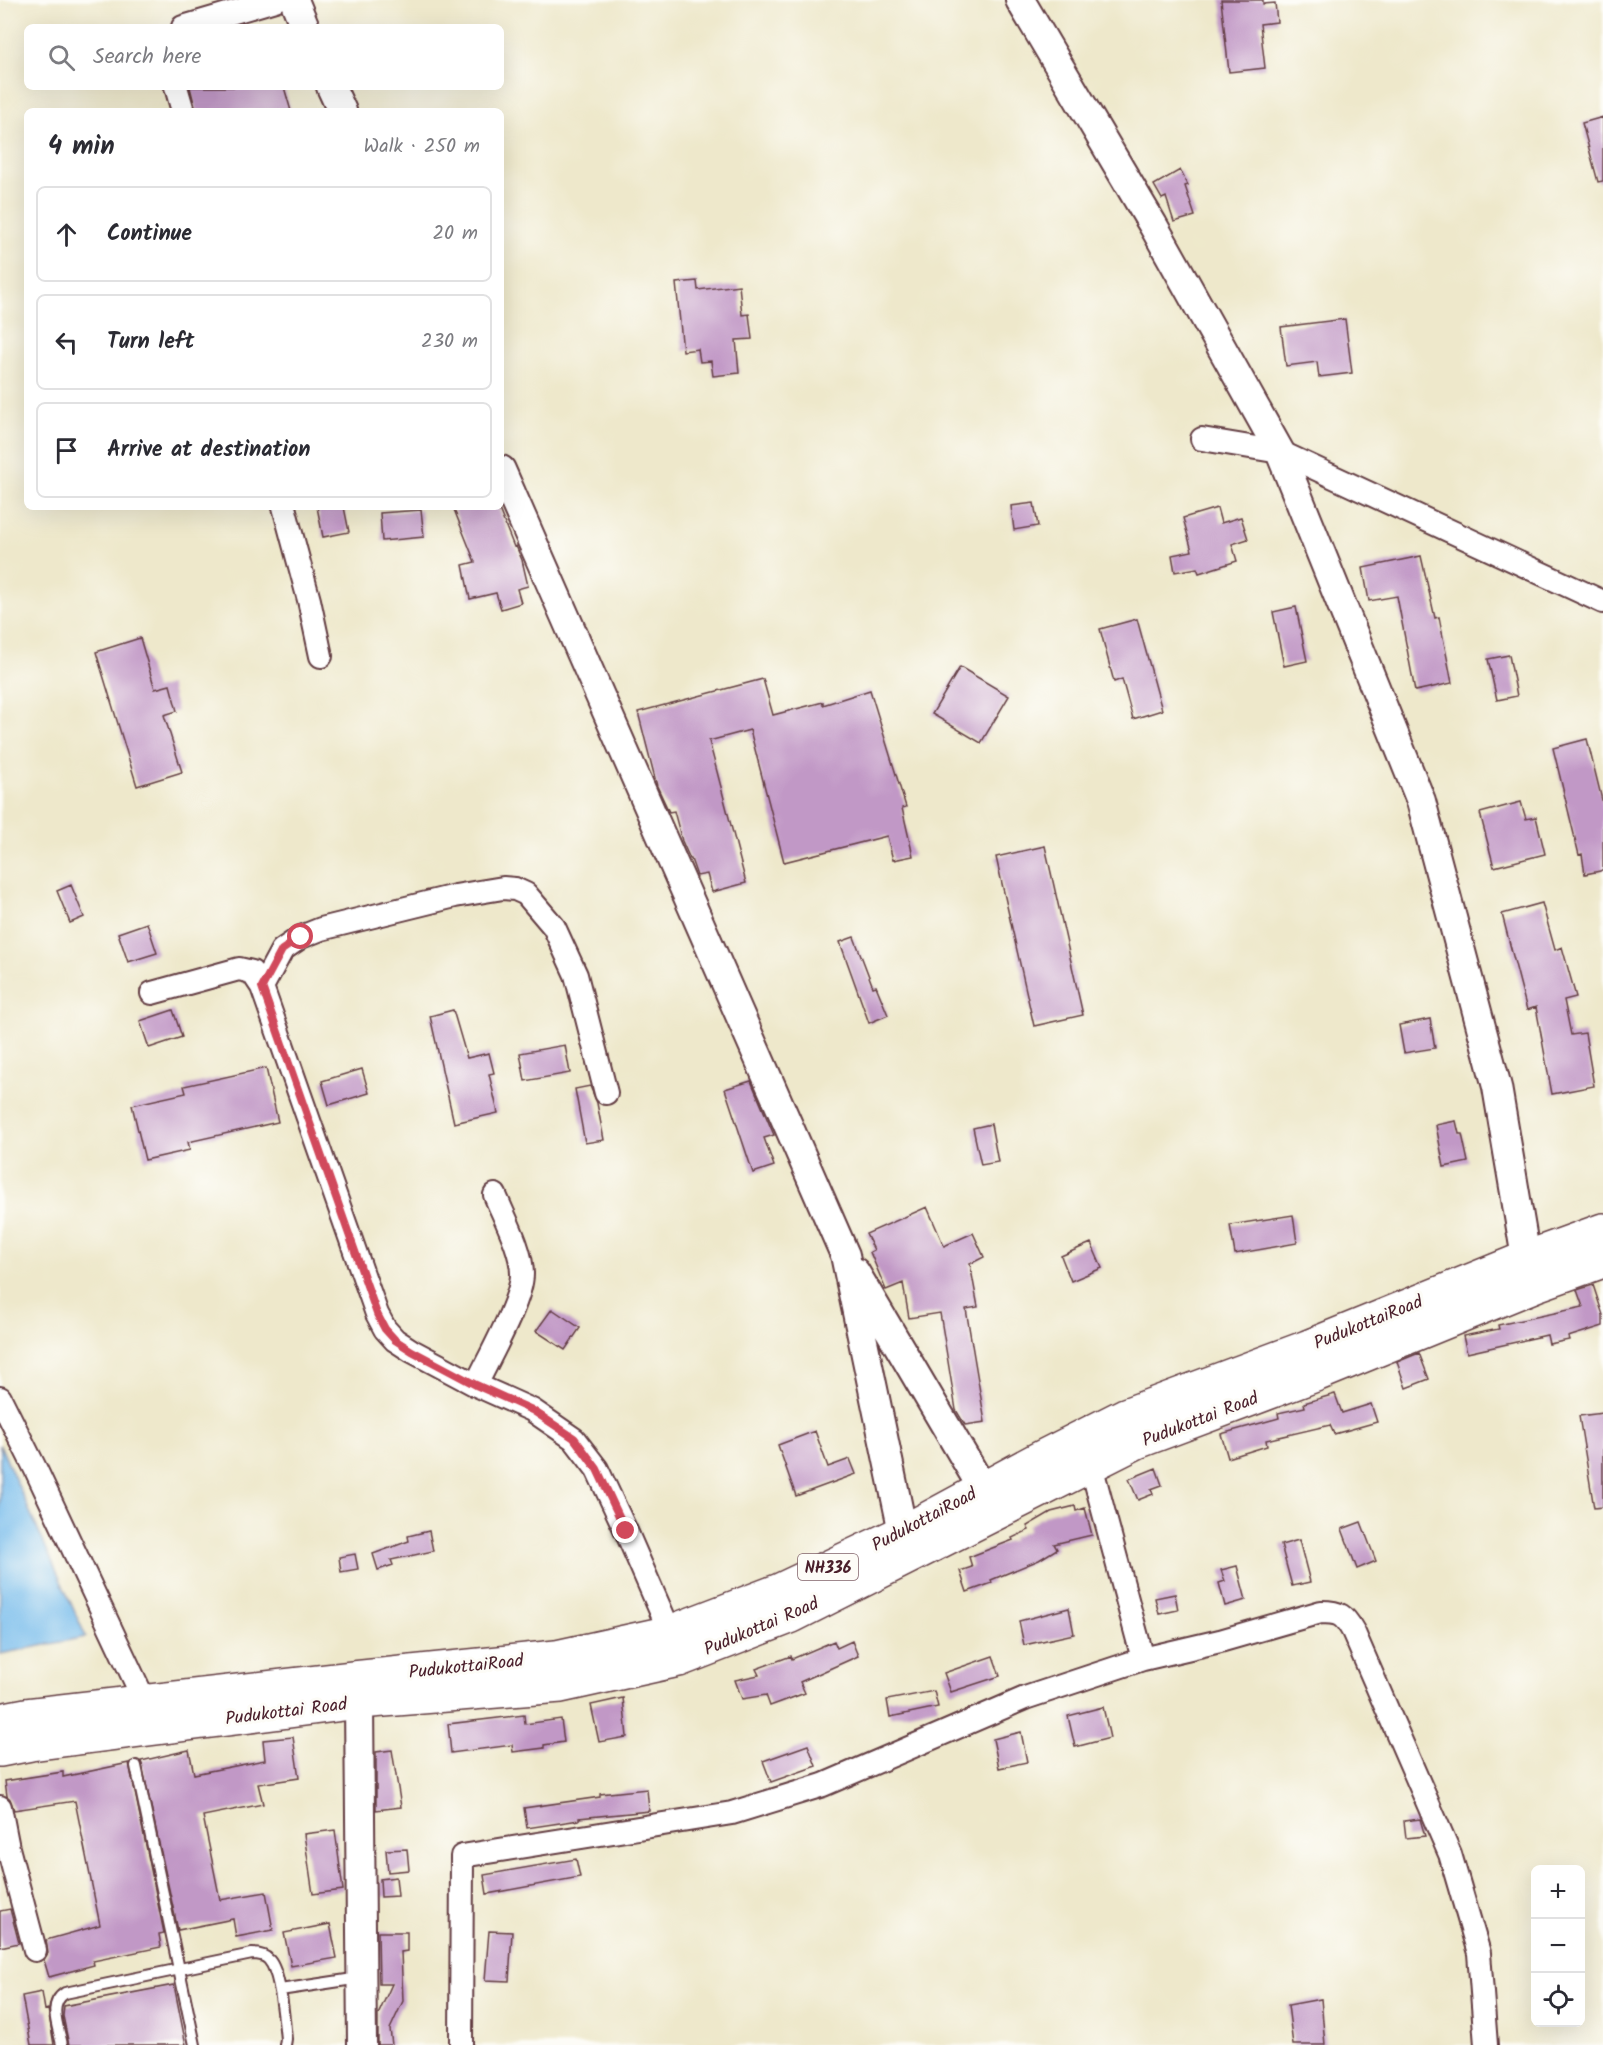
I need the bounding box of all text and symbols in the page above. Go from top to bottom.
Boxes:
search box [24,24,504,90]
text: Search here [93,40,201,75]
icon: search [45,41,78,74]
text: 4 min [48,126,115,168]
text: Walk · 250 m [364,131,480,163]
text: Continue [107,217,192,252]
icon: ahead [50,218,83,251]
text: 20 m [432,218,478,250]
text: Turn left [107,325,194,360]
icon: left [50,326,83,359]
text: 230 m [421,326,478,358]
text: Arrive at destination [107,433,310,468]
icon: arrive [50,434,83,467]
route start [287,923,313,949]
street label: PudukottaiRoad [1310,1288,1428,1358]
street label: Pudukottai Road [1138,1385,1264,1456]
street label: PudukottaiRoad [867,1480,983,1560]
route end [612,1517,638,1543]
road number: NH336 [798,1554,858,1580]
street label: Pudukottai Road [699,1590,825,1665]
street label: PudukottaiRoad [407,1647,526,1688]
street label: Pudukottai Road [224,1691,350,1734]
map controls [1531,1865,1585,2027]
button: + [1531,1865,1585,1919]
button: − [1531,1919,1585,1973]
button: locate [1531,1973,1585,2027]

